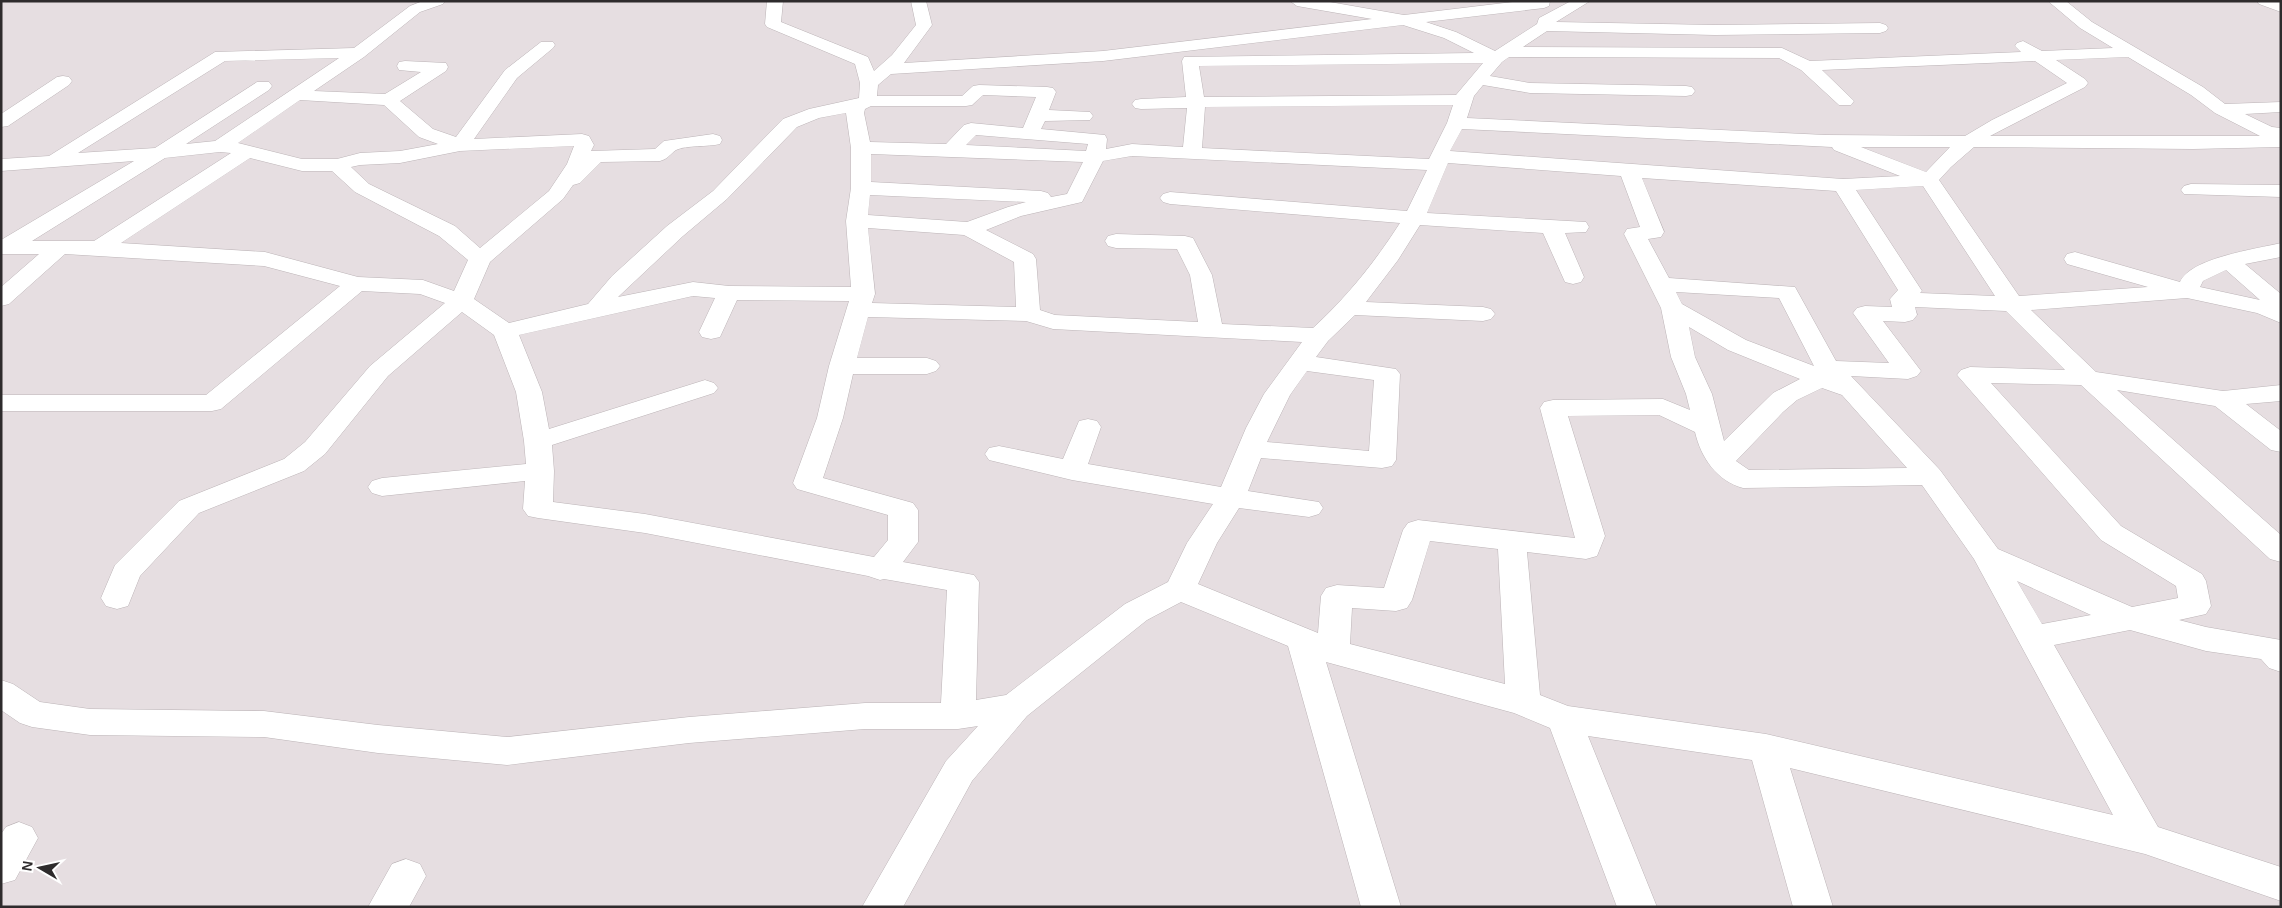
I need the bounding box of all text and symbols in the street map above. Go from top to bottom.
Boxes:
north arrow [15,843,65,893]
text: N [18,860,36,872]

